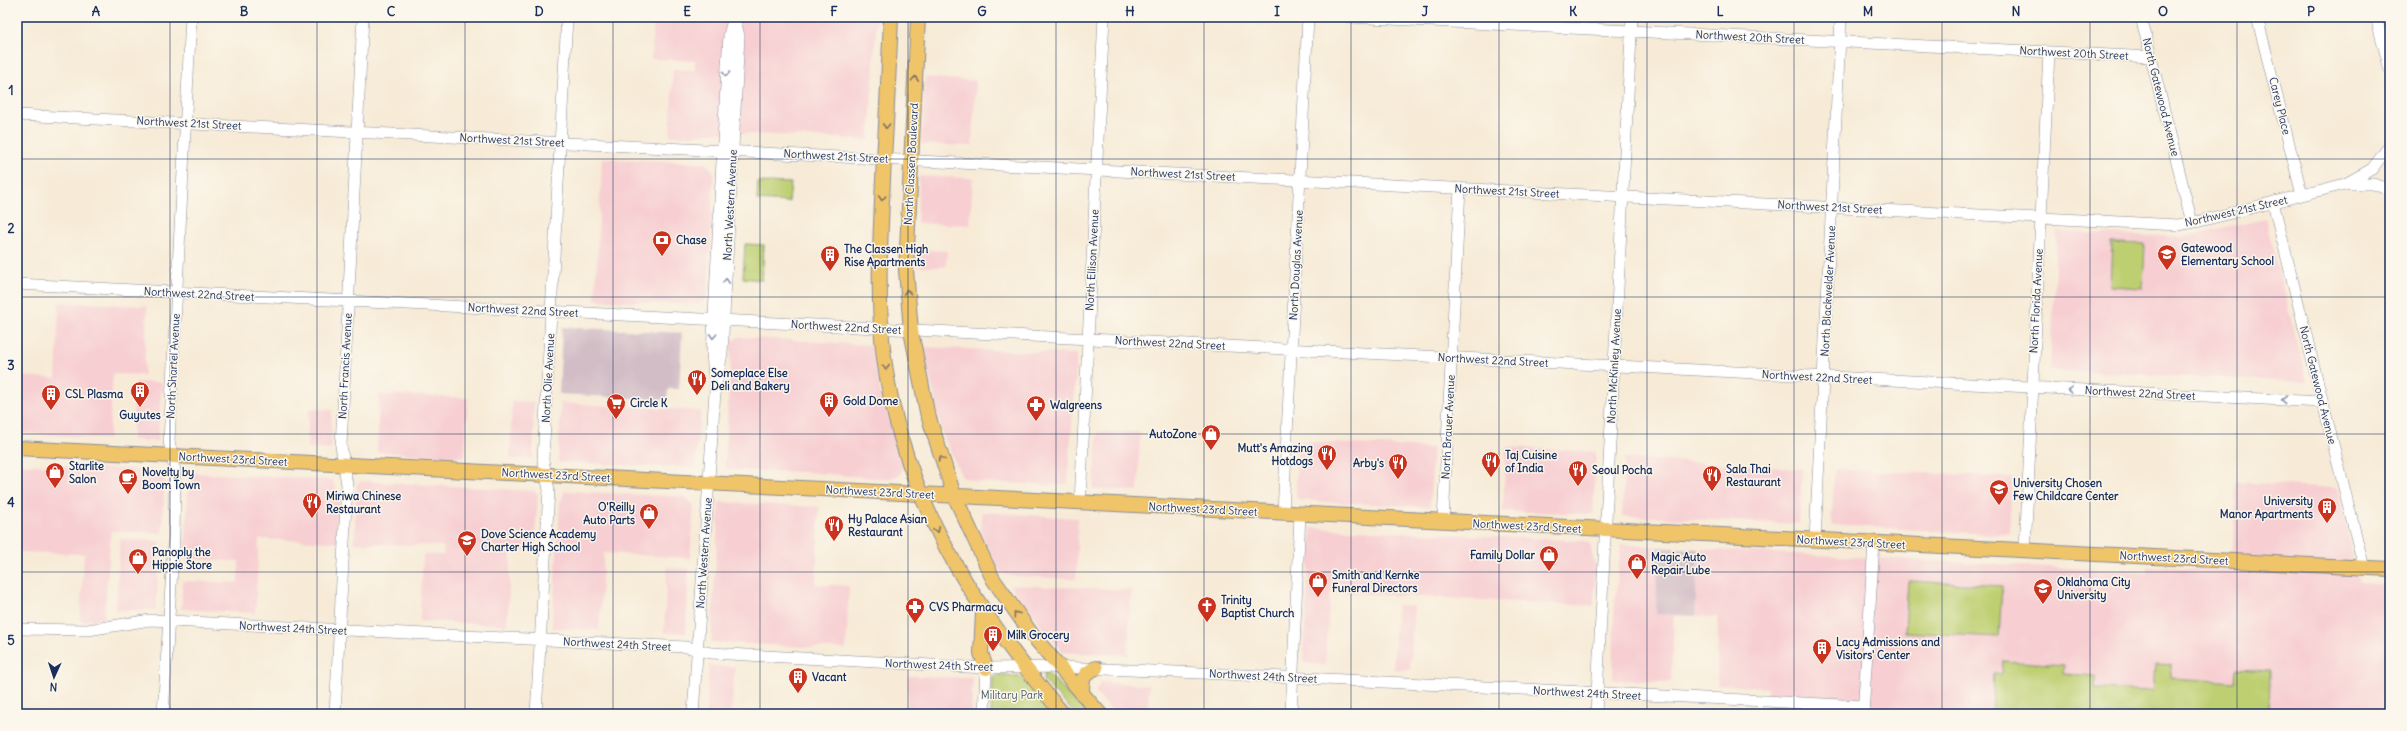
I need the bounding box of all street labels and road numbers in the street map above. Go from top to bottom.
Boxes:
street label: Northwest 20th Street [1695,27,1805,47]
street label: North Gatewood Avenue [2140,36,2183,158]
street label: Northwest 20th Street [2019,43,2129,63]
street label: Carey Place [2266,76,2294,136]
street label: North Classen Boulevard [901,102,921,225]
street label: Northwest 21st Street [136,113,242,133]
street label: Northwest 21st Street [459,130,565,150]
street label: Northwest 21st Street [783,146,889,166]
street label: North Western Avenue [720,149,740,261]
street label: Northwest 21st Street [1130,164,1236,184]
street label: Northwest 21st Street [1454,181,1560,201]
street label: Northwest 21st Street [2183,192,2289,230]
street label: Northwest 21st Street [1777,197,1883,217]
street label: North Ellison Avenue [1082,209,1102,311]
street label: North Douglas Avenue [1286,209,1306,321]
street label: North Blackwelder Avenue [1818,225,1838,357]
street label: North Florida Avenue [2026,248,2046,354]
street label: Northwest 22nd Street [143,284,255,304]
street label: Northwest 22nd Street [467,300,579,320]
street label: North McKinley Avenue [1604,308,1624,424]
street label: North Shartel Avenue [163,313,183,419]
street label: North Francis Avenue [335,313,355,419]
street label: Northwest 22nd Street [790,317,902,337]
street label: North Gatewood Avenue [2297,324,2340,446]
street label: North Olie Avenue [539,333,557,423]
street label: Northwest 22nd Street [1114,333,1226,353]
street label: Northwest 22nd Street [1437,350,1549,370]
street label: Northwest 22nd Street [1761,367,1873,387]
street label: North Brauer Avenue [1438,374,1458,480]
street label: Northwest 22nd Street [2084,383,2196,403]
street label: Northwest 23rd Street [178,449,288,469]
street label: Northwest 23rd Street [501,465,611,485]
street label: Northwest 23rd Street [825,482,935,502]
street label: North Western Avenue [693,497,715,609]
street label: Northwest 23rd Street [1148,499,1258,519]
street label: Northwest 23rd Street [1472,516,1582,536]
street label: Northwest 23rd Street [1796,532,1906,552]
street label: Northwest 23rd Street [2119,548,2229,568]
street label: Northwest 24th Street [239,618,348,638]
street label: Northwest 24th Street [563,634,672,654]
street label: Northwest 24th Street [885,656,994,674]
street label: Northwest 24th Street [1209,666,1318,686]
street label: Northwest 24th Street [1533,683,1642,703]

